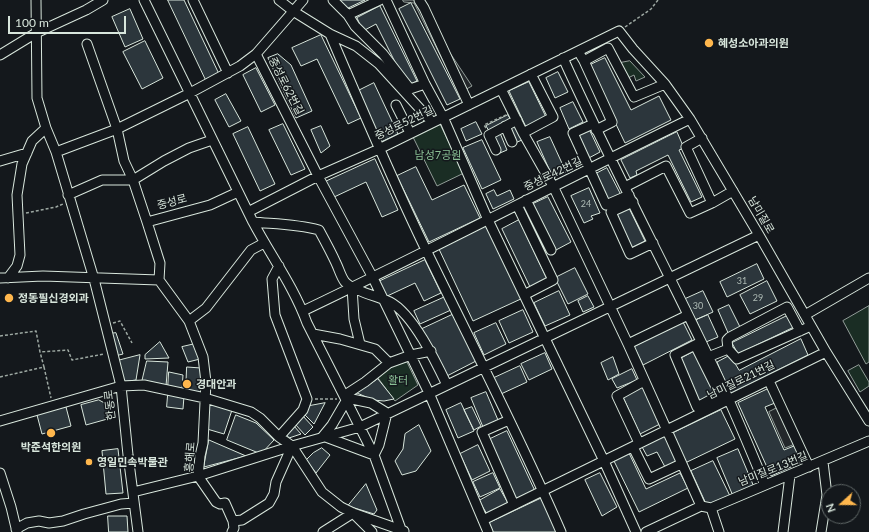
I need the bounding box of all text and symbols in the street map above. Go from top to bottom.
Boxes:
scale bar [10,8,128,34]
text: 100 m [15,15,49,30]
place label: 혜성소아과의원 [718,36,789,50]
marker: 혜성소아과의원 [703,37,715,49]
street label: 중성로62번길 [266,55,306,117]
street label: 중성로52번길 [373,103,435,143]
park label: 남성7공원 [415,148,461,162]
street label: 중성로42번길 [522,154,584,194]
street label: 중성로 [156,192,188,212]
street label: 남미질로 [745,194,777,236]
house number: 24 [581,199,591,209]
house number: 31 [737,276,747,286]
place label: 정동필신경외과 [18,291,89,305]
marker: 정동필신경외과 [3,292,15,304]
house number: 29 [753,293,763,303]
house number: 30 [693,301,703,311]
street label: 남미질로21번길 [705,358,777,402]
park label: 활터 [388,373,408,387]
place label: 경대안과 [196,377,236,391]
marker: 경대안과 [181,378,193,390]
street label: 한동로 [102,389,118,421]
marker: 박준석한의원 [45,427,57,439]
place label: 박준석한의원 [21,440,81,454]
street label: 흥해로 [182,441,198,473]
street label: 남미질로13번길 [736,449,810,489]
place label: 영일민속박물관 [97,455,168,469]
marker: 영일민속박물관 [84,457,94,467]
north arrow [821,484,861,524]
text: N [823,502,838,514]

